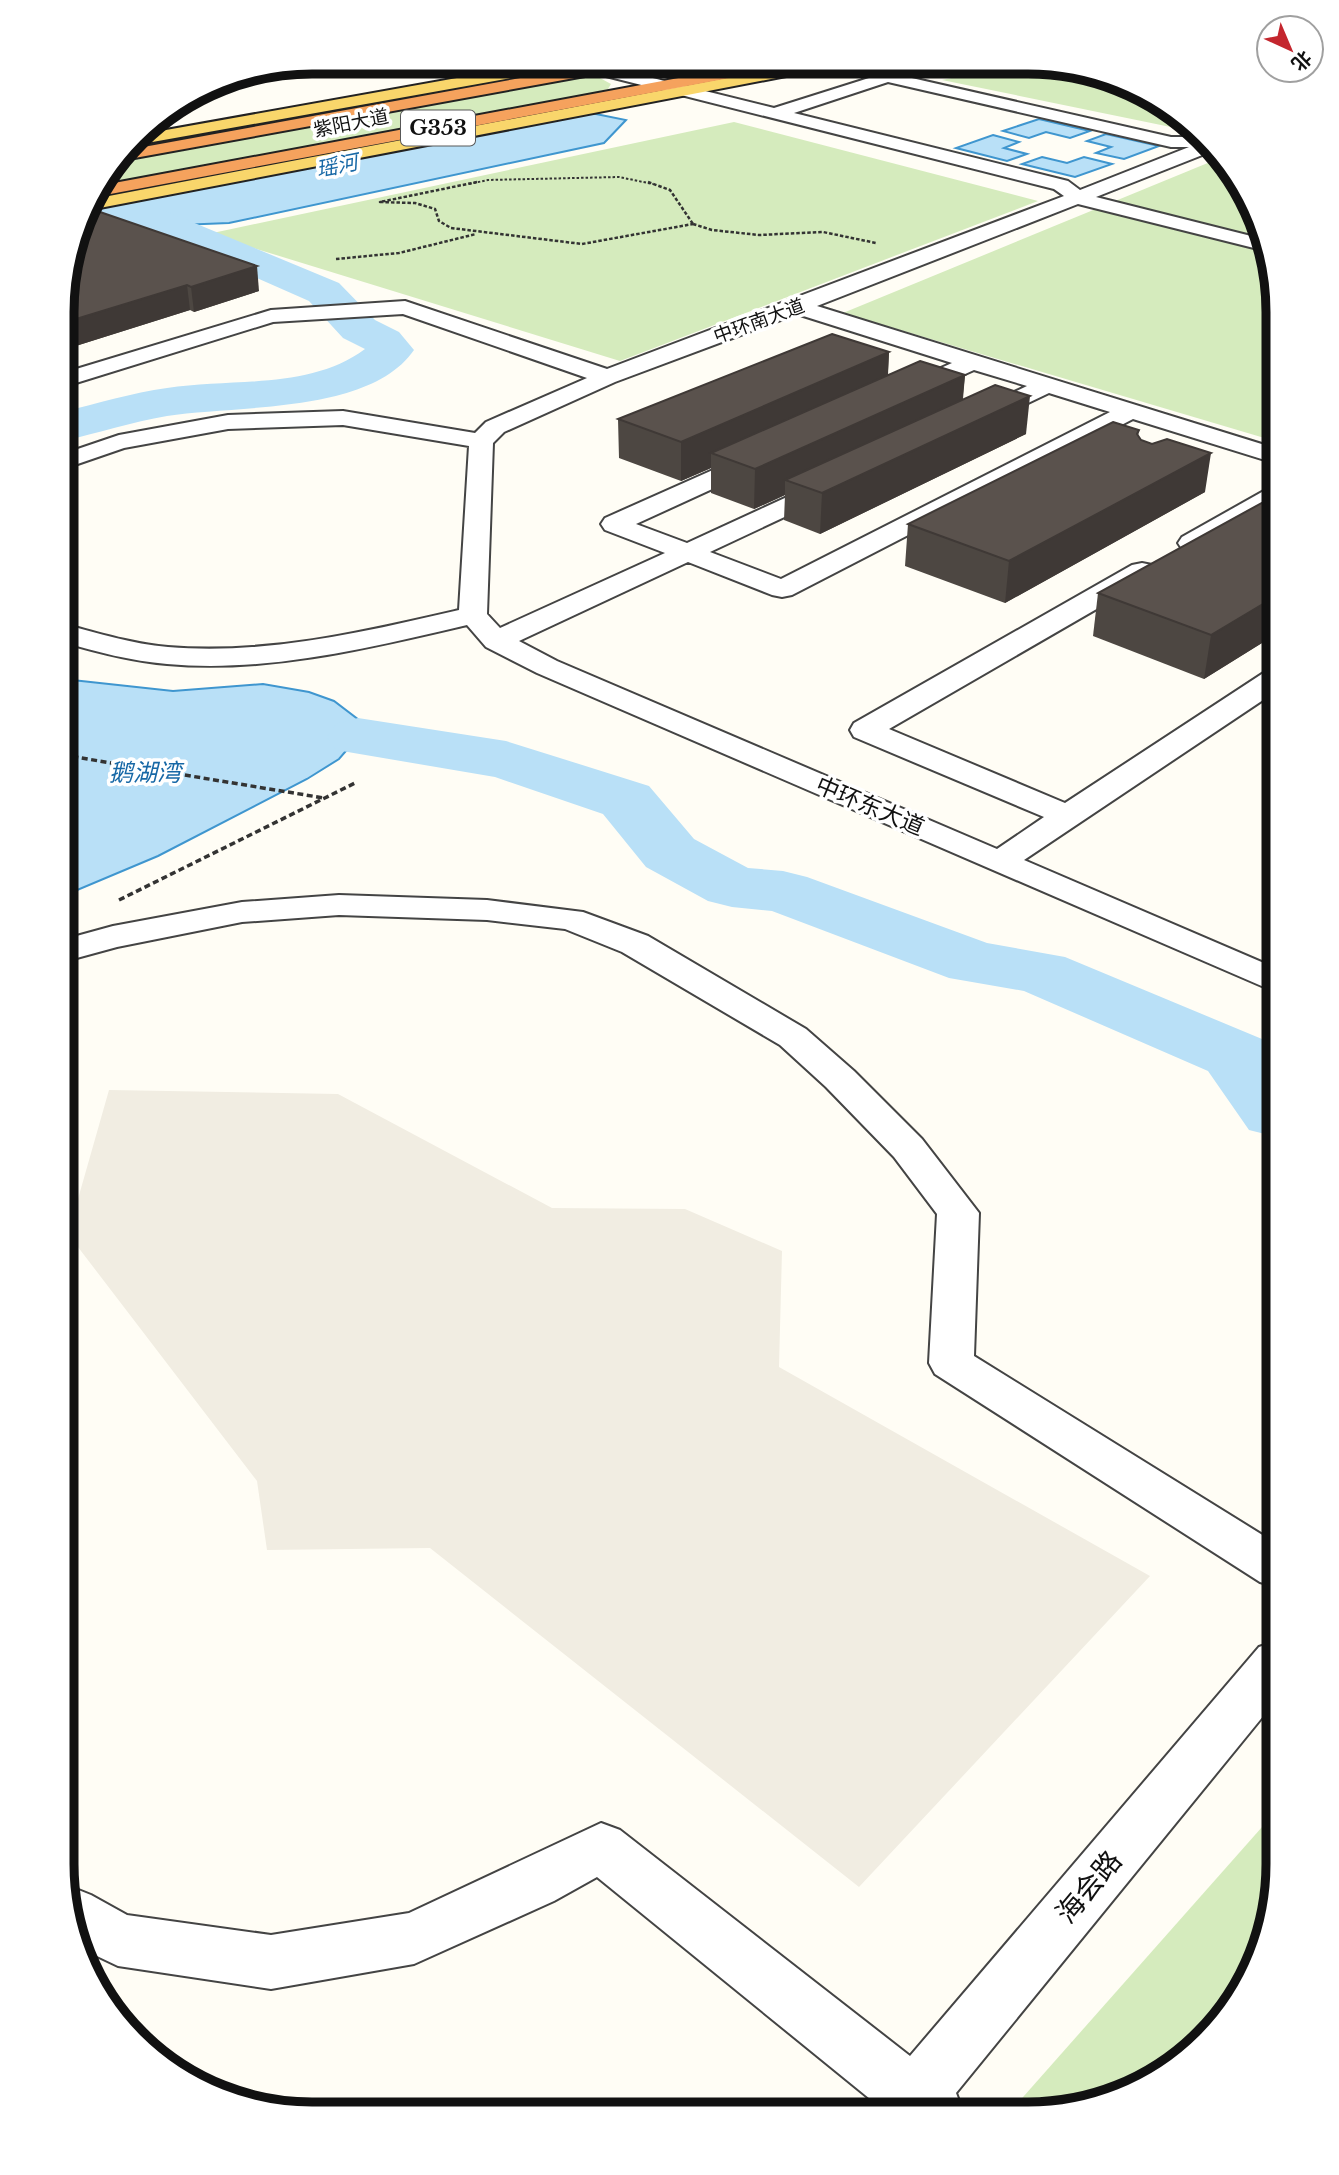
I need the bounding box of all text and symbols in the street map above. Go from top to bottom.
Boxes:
north arrow [1255,14,1325,84]
text: 北 [1287,46,1316,76]
street label: 紫阳大道 [311,104,391,142]
road number: G353 [401,110,475,146]
water label: 瑶河 [314,148,364,183]
street label: 中环南大道 [710,294,808,348]
water label: 鹅湖湾 [109,758,185,787]
street label: 中环东大道 [812,771,928,841]
street label: 海会路 [1049,1844,1129,1930]

